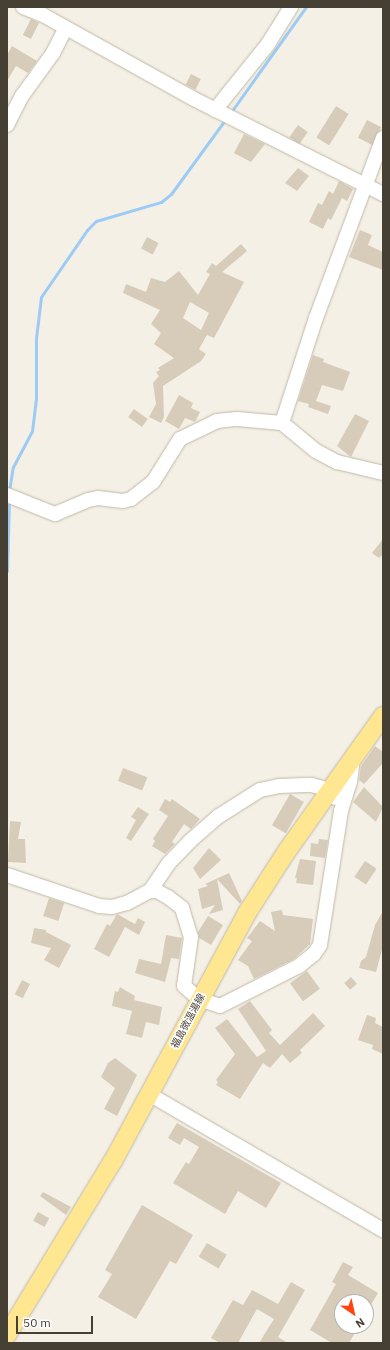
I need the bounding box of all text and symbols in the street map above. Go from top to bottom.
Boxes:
street label: 福島微温湯線 [169,992,207,1050]
north arrow [334,1294,374,1334]
scale bar [18,1308,95,1334]
text: 50 m [23,1315,51,1330]
text: N [353,1315,367,1331]

